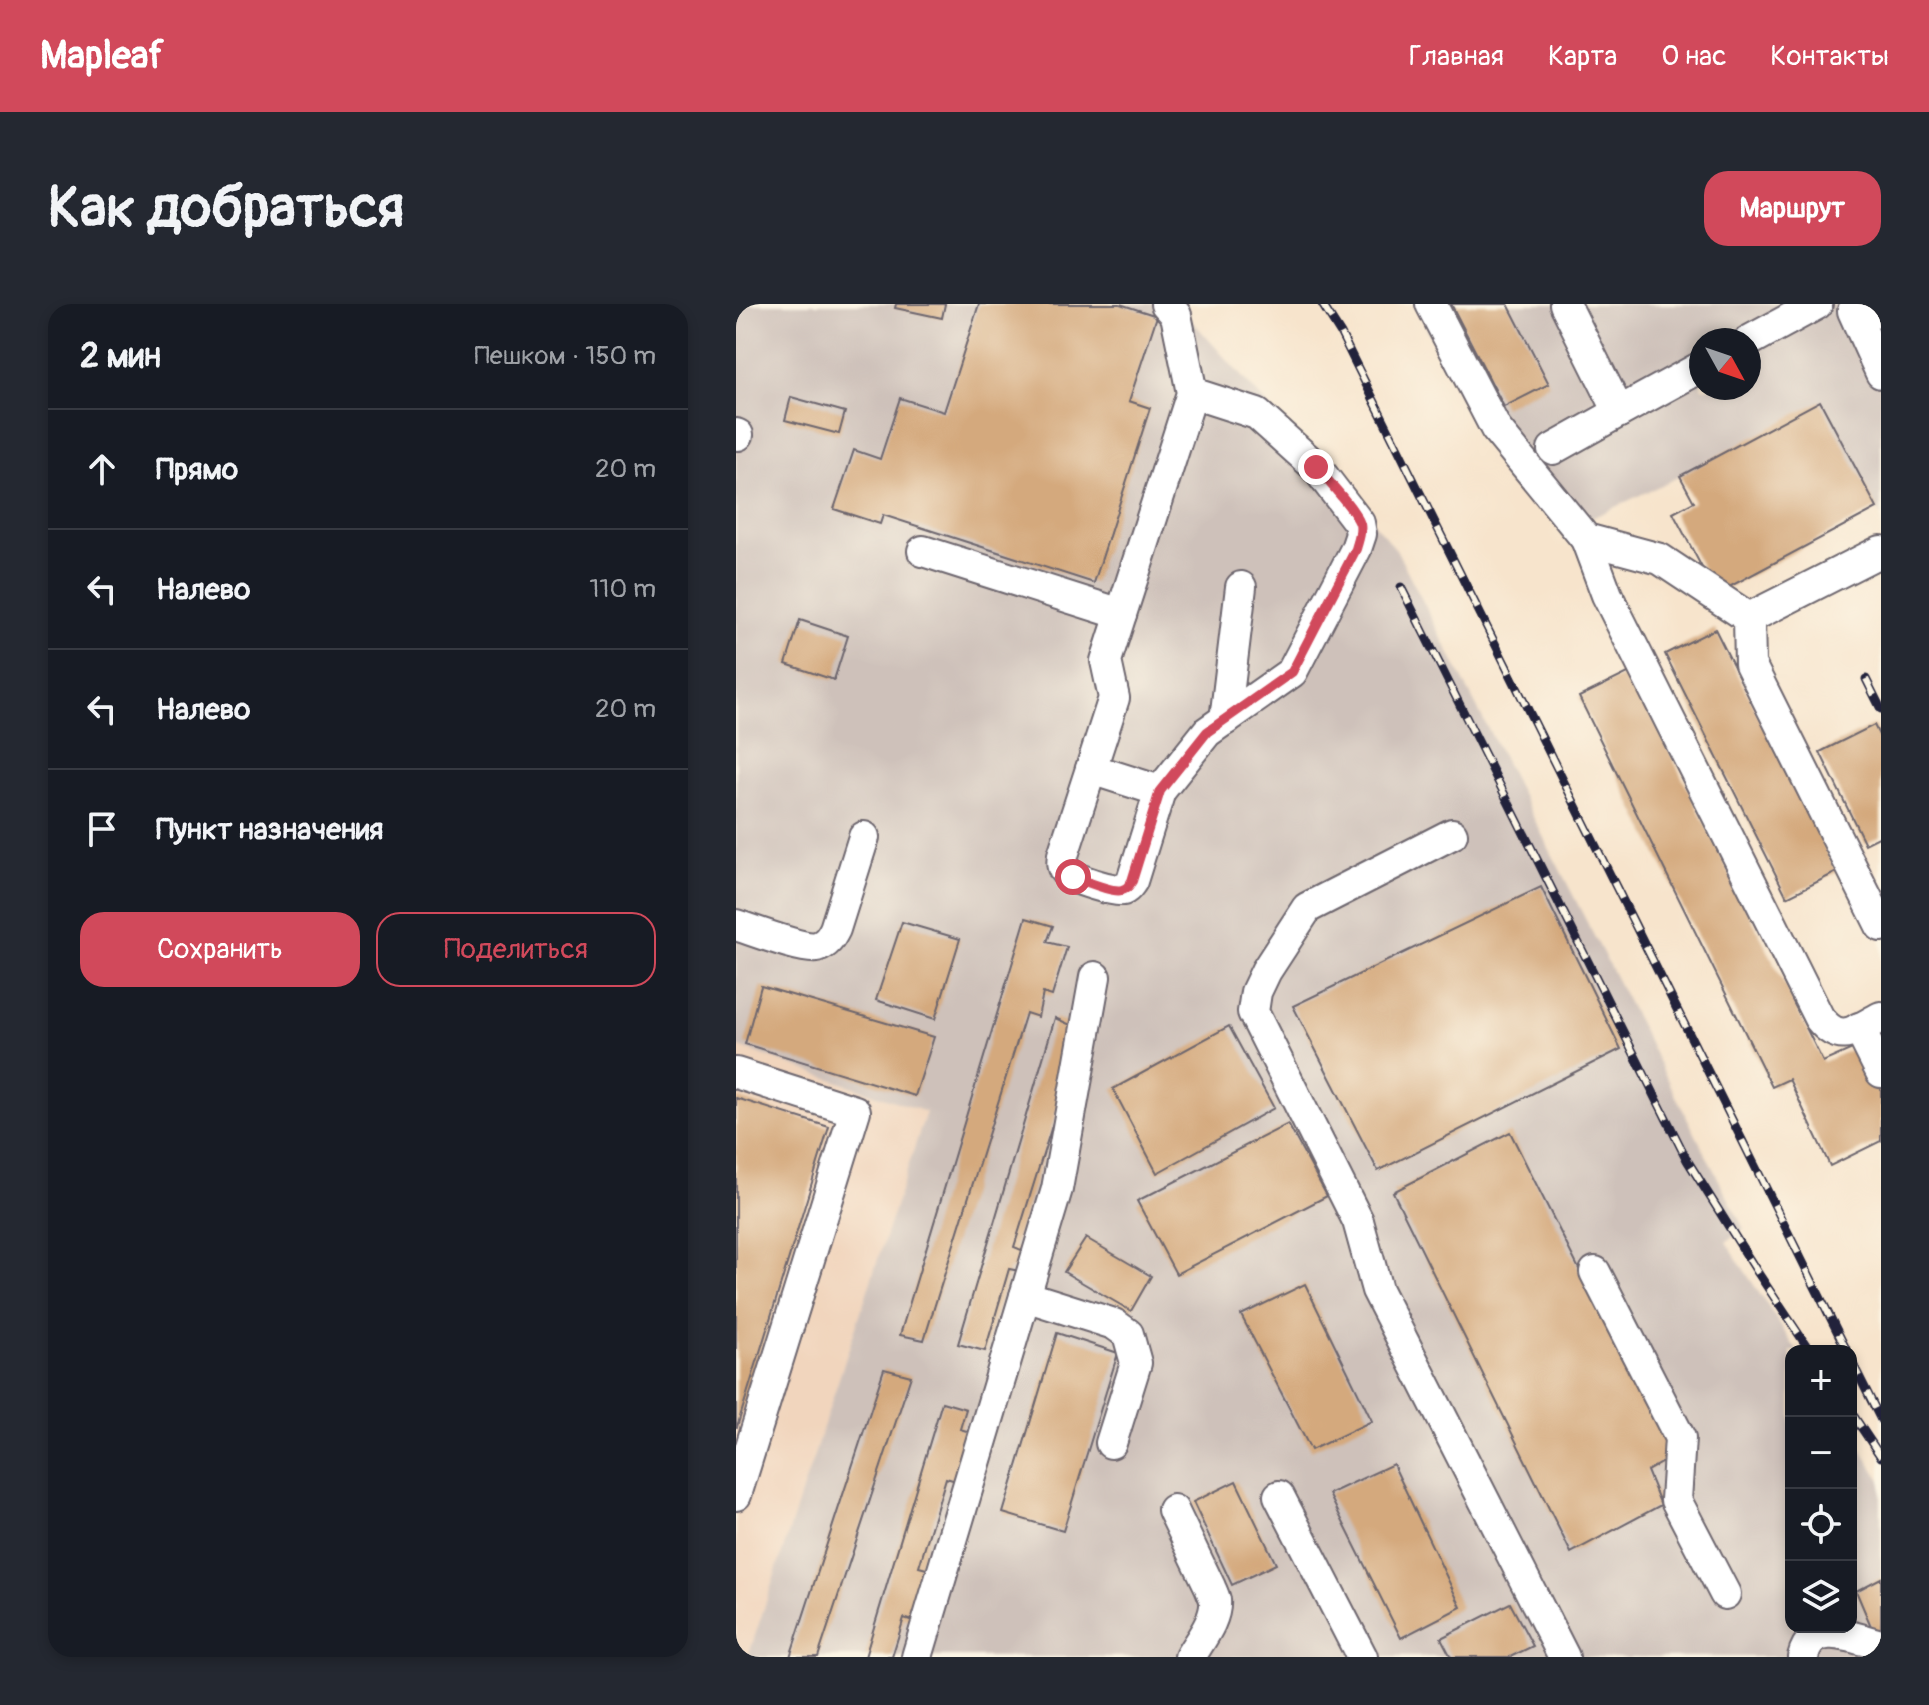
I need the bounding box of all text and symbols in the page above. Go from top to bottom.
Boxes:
text: Mapleaf [40,32,164,80]
text: Главная [1409,39,1504,74]
text: Карта [1548,39,1617,74]
text: О нас [1661,39,1726,74]
text: Контакты [1770,39,1889,74]
button: Маршрут [1704,171,1881,246]
text: Как добраться [48,174,404,243]
north arrow [1689,328,1761,400]
text: 2 мин [80,335,161,378]
text: Пешком · 150 m [474,340,656,372]
icon: ahead [80,447,124,491]
route end [1298,449,1334,485]
text: Прямо [156,451,238,488]
text: 20 m [595,453,656,485]
icon: left [80,567,124,611]
text: Налево [156,571,250,608]
text: 110 m [589,573,656,605]
icon: left [80,687,124,731]
text: Налево [156,691,250,728]
text: 20 m [595,693,656,725]
icon: arrive [80,807,124,851]
text: Пункт назначения [156,811,383,848]
route start [1055,859,1091,895]
button: Сохранить [80,912,360,987]
button: Поделиться [376,912,656,987]
map controls [1785,1345,1857,1633]
button: + [1785,1345,1857,1417]
button: − [1785,1417,1857,1489]
button: locate [1785,1489,1857,1561]
button: layers [1785,1561,1857,1633]

